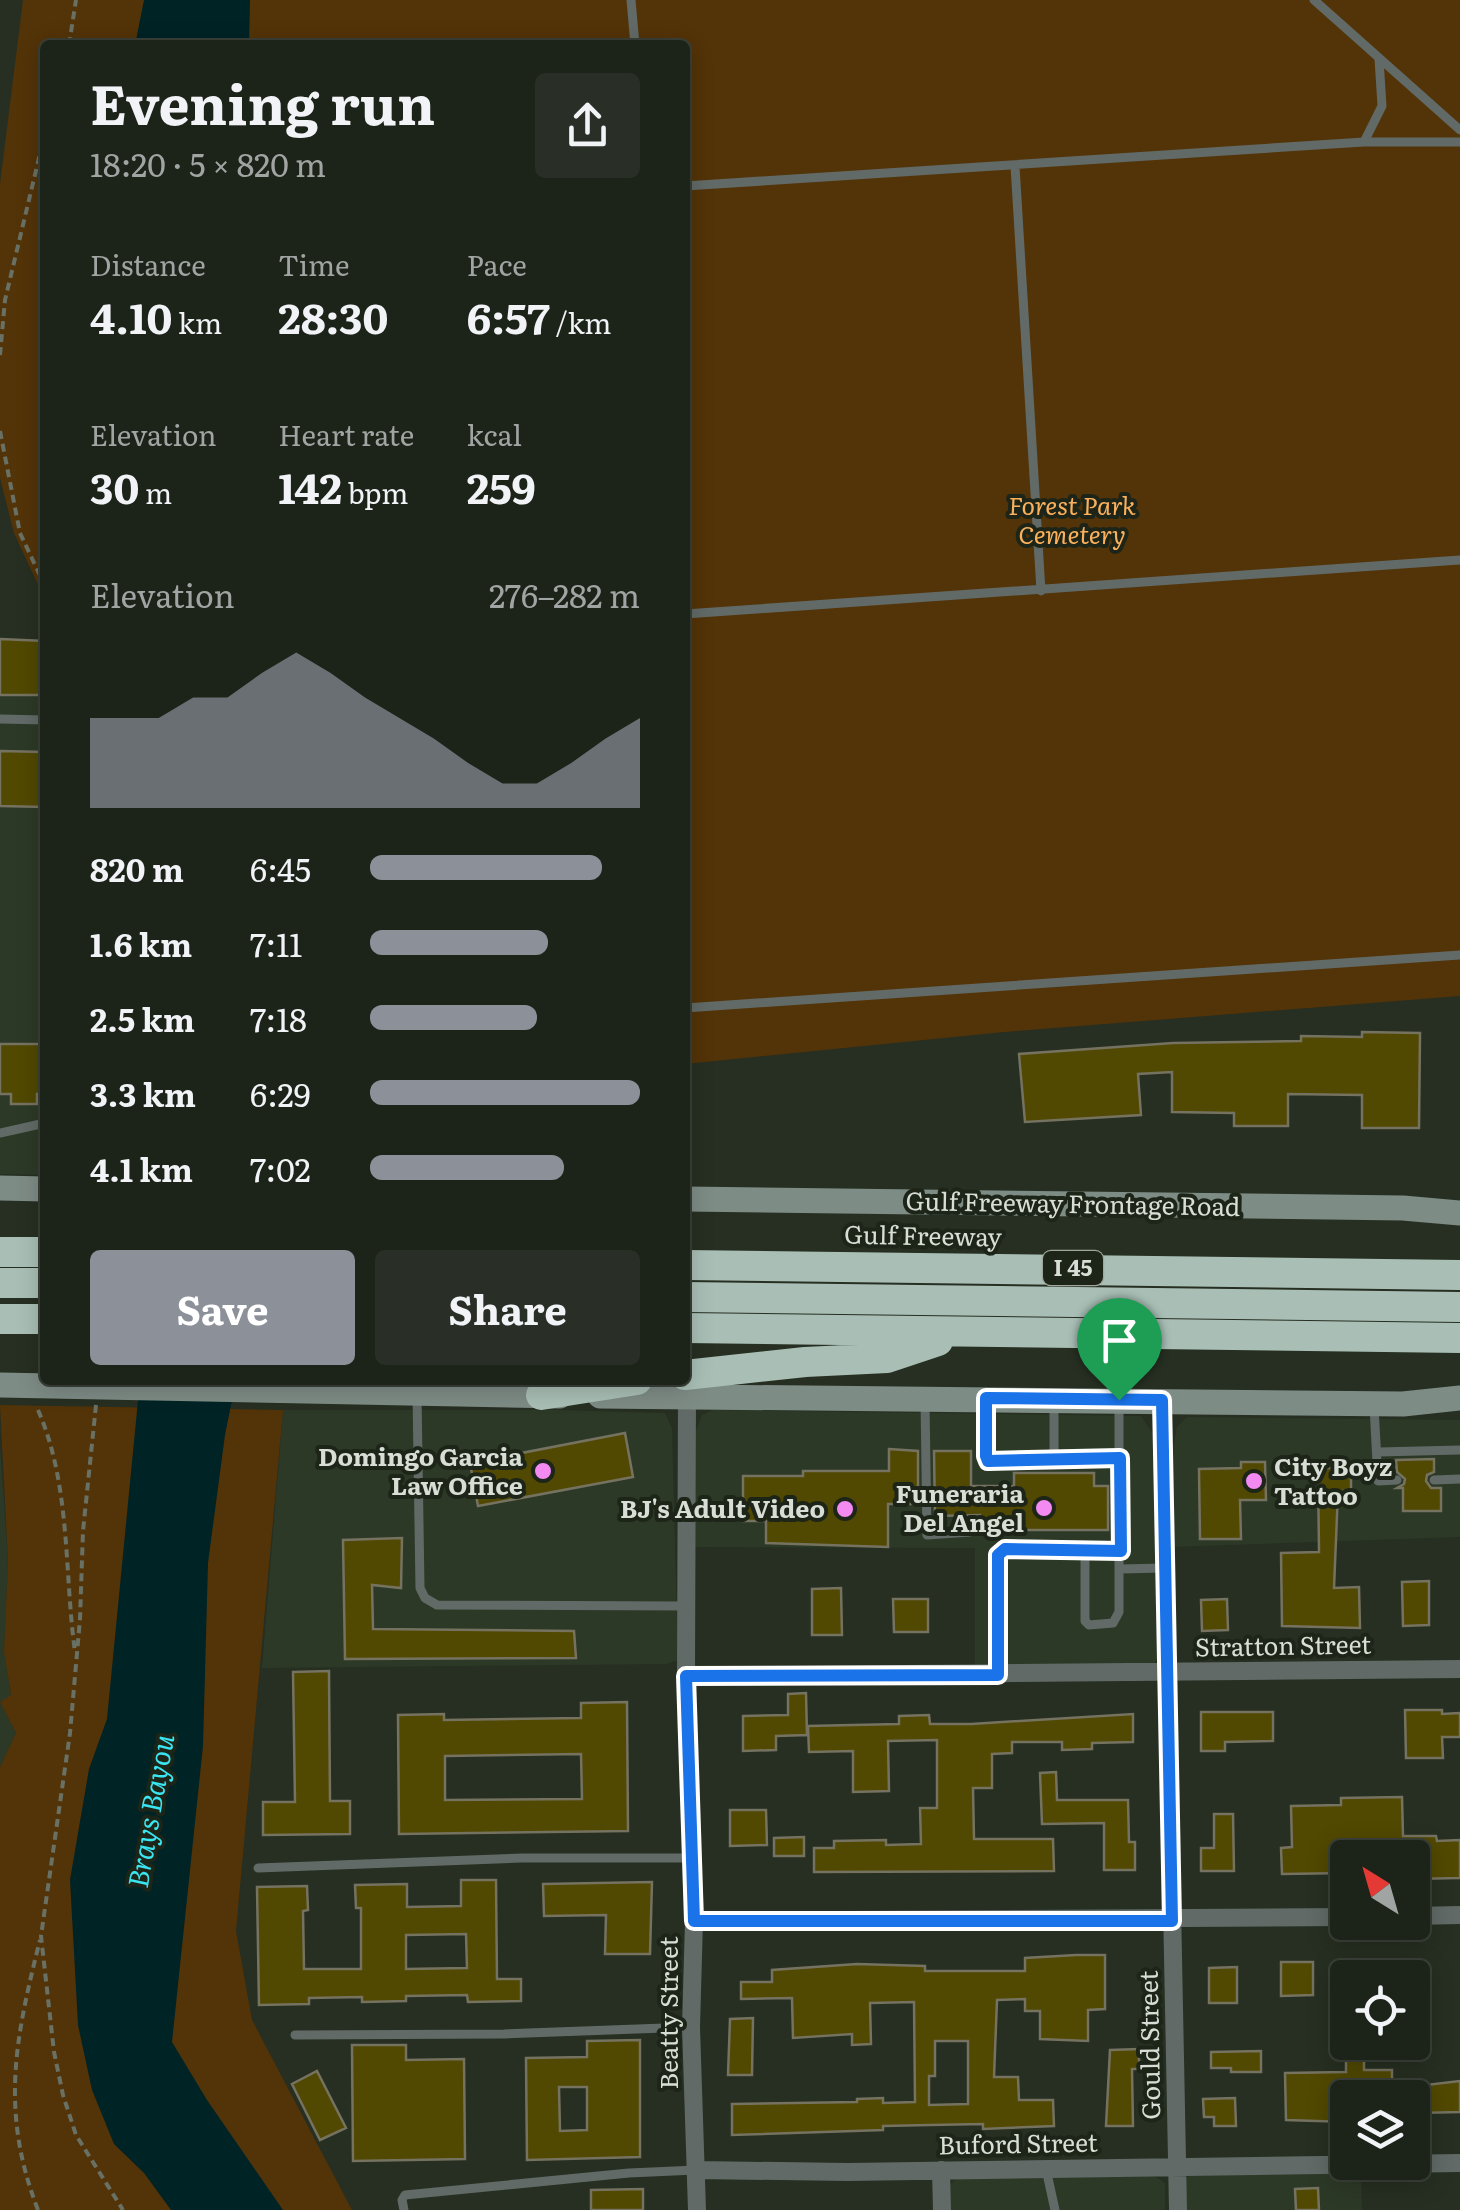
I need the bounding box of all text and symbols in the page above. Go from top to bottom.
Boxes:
text: Evening run [90,60,435,142]
button: share [535,73,640,178]
text: 18:20 · 5 × 820 m [90,139,326,187]
text: Distance [90,243,206,285]
text: Time [278,243,350,285]
text: Pace [467,243,527,285]
text: 4.10 [90,285,172,347]
text: 28:30 [278,285,388,347]
text: 6:57 [467,285,550,347]
text: km [172,301,222,343]
text: /km [550,301,612,343]
text: Elevation [90,413,217,455]
text: Heart rate [278,413,414,455]
text: kcal [467,413,522,455]
text: 30 [90,455,139,517]
text: 142 [278,455,342,517]
text: 259 [467,455,536,517]
text: m [139,471,172,513]
text: bpm [342,471,409,513]
park label: Forest Park Cemetery [1008,486,1136,552]
text: Elevation [90,570,235,618]
text: 276–282 m [489,570,640,618]
text: 820 m [90,844,184,892]
text: 6:45 [250,844,311,892]
text: 1.6 km [90,919,192,967]
text: 7:11 [250,919,302,967]
text: 2.5 km [90,994,195,1042]
text: 7:18 [250,994,307,1042]
text: 3.3 km [90,1069,196,1117]
text: 6:29 [250,1069,310,1117]
text: 4.1 km [90,1144,193,1192]
text: 7:02 [250,1144,311,1192]
street label: Gulf Freeway Frontage Road [905,1181,1241,1224]
street label: Gulf Freeway [844,1215,1003,1254]
button: Save [90,1250,355,1365]
button: Share [375,1250,640,1365]
road number: I 45 [1043,1251,1103,1285]
pin [1077,1298,1162,1401]
icon: arrive [1092,1313,1147,1368]
place label: Domingo Garcia Law Office [318,1437,524,1503]
place label: City Boyz Tattoo [1274,1447,1392,1513]
marker: Domingo Garcia Law Office [532,1460,554,1482]
marker: City Boyz Tattoo [1243,1470,1265,1492]
place label: Funeraria Del Angel [895,1474,1025,1540]
place label: BJ's Adult Video [620,1489,825,1526]
marker: Funeraria Del Angel [1033,1497,1055,1519]
marker: BJ's Adult Video [834,1498,856,1520]
street label: Stratton Street [1194,1624,1371,1665]
water label: Brays Bayou [115,1730,183,1891]
north arrow [1330,1840,1430,1940]
map controls [1330,1840,1430,2180]
street label: Beatty Street [649,1936,686,2090]
button: locate [1330,1960,1430,2060]
street label: Gould Street [1129,1970,1168,2120]
button: layers [1330,2080,1430,2180]
street label: Buford Street [938,2123,1098,2162]

